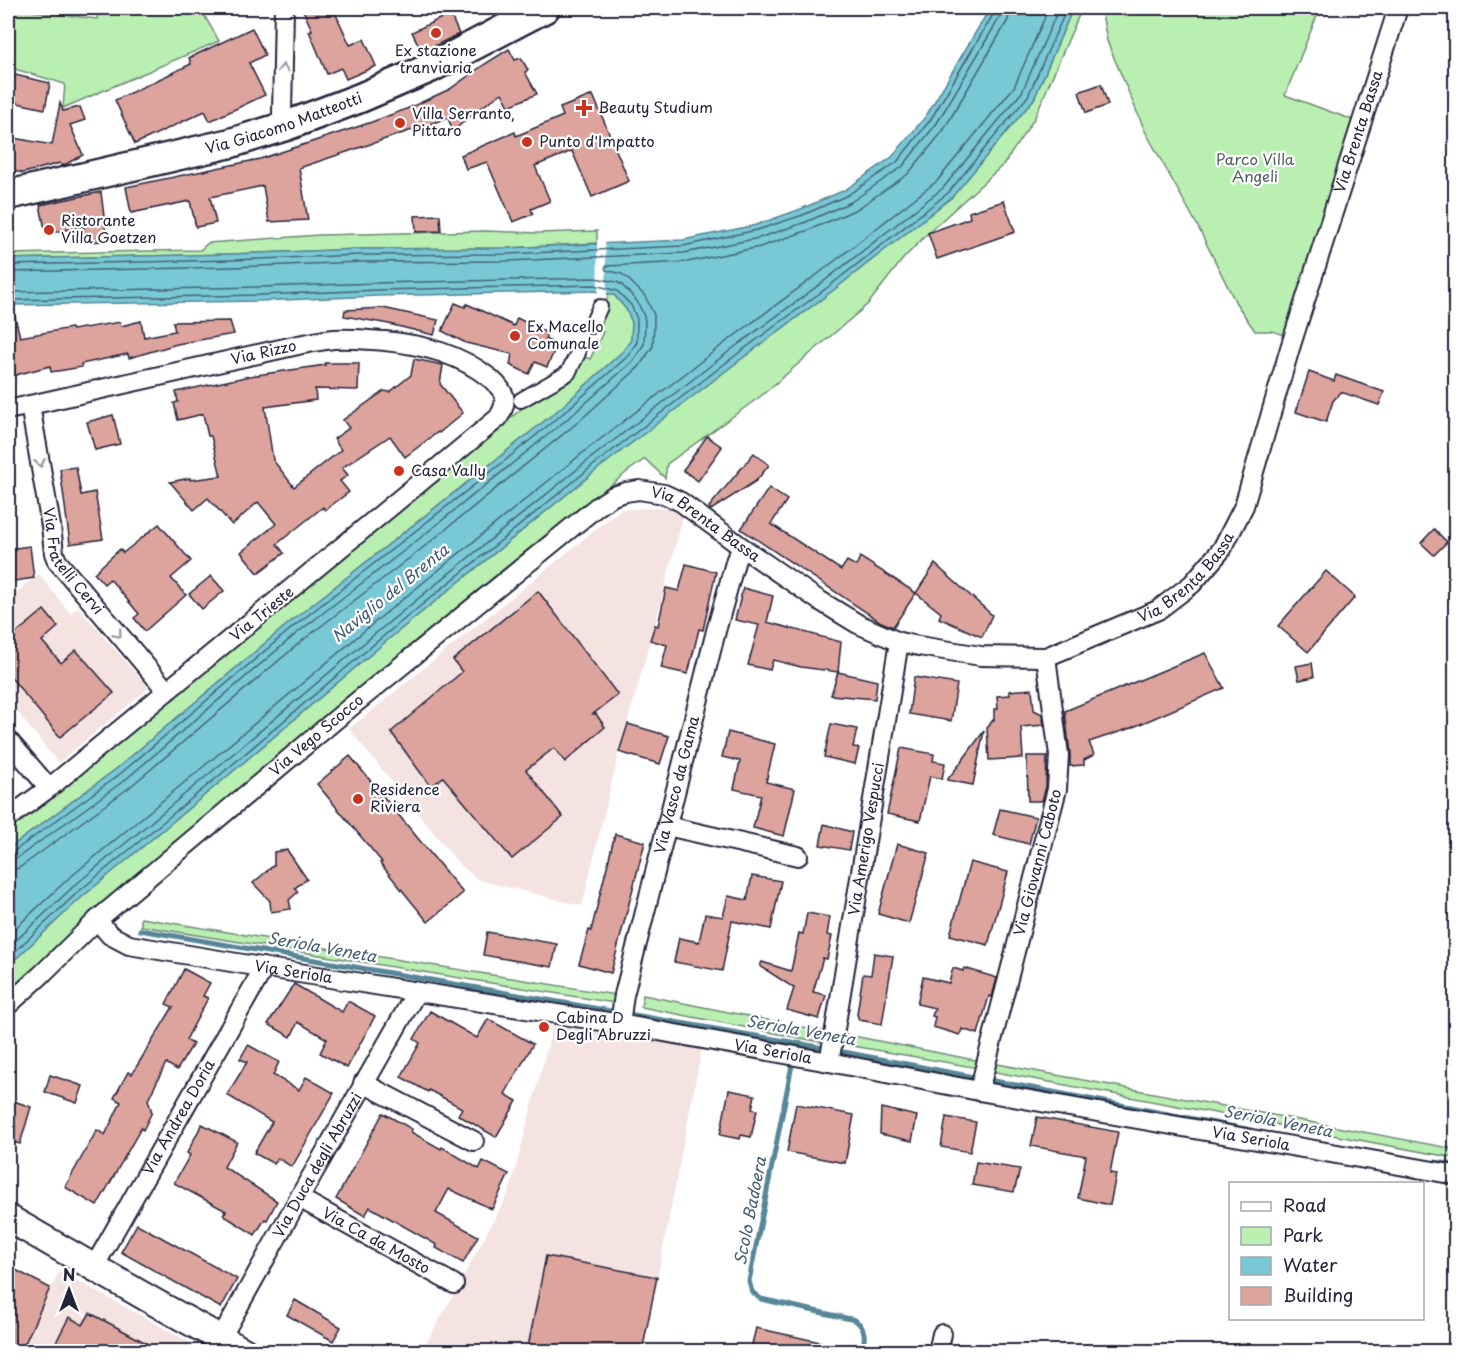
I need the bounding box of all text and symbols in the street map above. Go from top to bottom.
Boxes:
marker: Ex stazione tranviaria [429,26,443,40]
place label: Ex stazione tranviaria [395,38,477,78]
one-way arrow [277,63,289,72]
street label: Via Brenta Bassa [1327,67,1388,196]
street label: Via Giacomo Matteotti [203,85,365,159]
place label: Beauty Studium [598,95,713,118]
marker: Beauty Studium [575,99,593,117]
place label: Villa Serranto, Pittaro [412,101,515,141]
marker: Villa Serranto, Pittaro [393,116,407,130]
place label: Punto d'Impatto [539,129,655,152]
marker: Punto d'Impatto [520,135,534,149]
park label: Parco Villa Angeli [1216,147,1295,187]
place label: Ristorante Villa Goetzen [61,208,157,248]
marker: Ristorante Villa Goetzen [42,223,56,237]
place label: Ex Macello Comunale [527,314,604,354]
marker: Ex Macello Comunale [508,329,522,343]
street label: Via Rizzo [228,333,298,370]
one-way arrow [34,458,46,467]
place label: Casa Vally [411,458,486,481]
marker: Casa Vally [392,464,406,478]
street label: Via Brenta Bassa [650,479,766,567]
street label: Via Fratelli Cervi [38,505,110,619]
street label: Via Brenta Bassa [1133,527,1239,627]
water label: Naviglio del Brenta [326,537,454,647]
street label: Via Trieste [224,580,298,646]
one-way arrow [111,627,122,638]
street label: Via Vego Scocco [264,688,368,781]
street label: Via Vasco da Gama [647,713,704,856]
street label: Via Amerigo Vespucci [841,761,889,917]
place label: Residence Riviera [370,777,440,817]
street label: Via Giovanni Caboto [1007,786,1067,938]
marker: Residence Riviera [351,792,365,806]
water label: Seriola Veneta [266,925,380,968]
street label: Via Seriola [253,953,335,988]
place label: Cabina D Degli Abruzzi [556,1005,651,1045]
water label: Seriola Veneta [745,1008,859,1051]
marker: Cabina D Degli Abruzzi [537,1020,551,1034]
street label: Via Seriola [732,1032,815,1069]
street label: Via Andrea Doria [136,1054,220,1179]
street label: Via Duca degli Abruzzi [266,1088,367,1241]
water label: Seriola Veneta [1222,1098,1336,1143]
street label: Via Seriola [1210,1119,1293,1156]
water label: Scolo Badoera [727,1153,772,1267]
legend [1229,1182,1424,1320]
text: Road [1283,1191,1327,1218]
street label: Via Ca da Mosto [319,1200,435,1279]
text: Park [1283,1221,1323,1248]
text: Water [1283,1251,1338,1278]
north arrow [39,1260,99,1320]
text: N [63,1262,75,1286]
text: Building [1283,1281,1353,1308]

